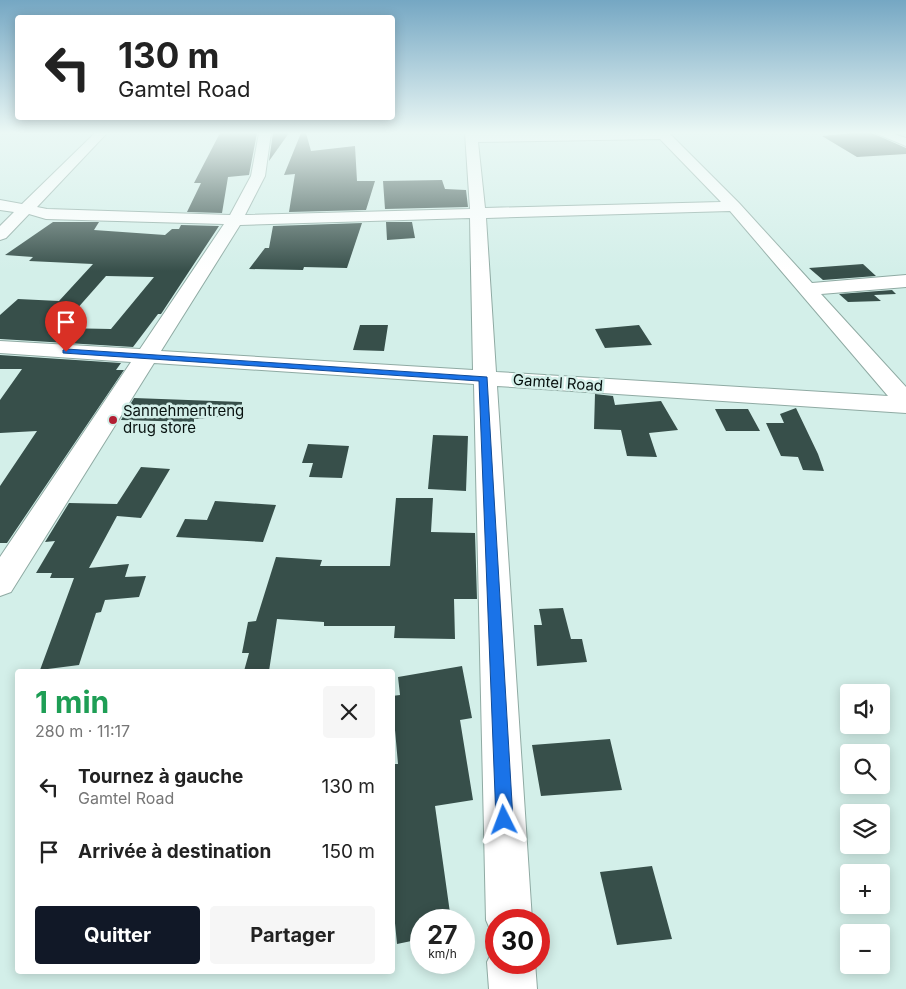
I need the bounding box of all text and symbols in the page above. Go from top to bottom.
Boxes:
text: 130 m [118,34,220,76]
icon: left [35,35,100,100]
text: Gamtel Road [118,76,250,102]
pin [45,301,87,352]
icon: arrive [52,308,80,336]
street label: Gamtel Road [512,370,604,395]
place label: Sannehmentreng drug store [123,401,244,437]
marker: Sannehmentreng drug store [107,414,119,426]
text: 1 min [35,684,109,720]
map controls [840,684,890,974]
button: sound [840,684,890,734]
button: close [323,686,375,738]
text: 280 m · 11:17 [35,721,130,741]
button: search [840,744,890,794]
text: Tournez à gauche [78,765,243,788]
icon: left [35,773,63,801]
text: 130 m [322,775,375,798]
text: Gamtel Road [78,788,174,808]
position arrow [477,793,529,845]
button: layers [840,804,890,854]
icon: arrive [35,838,63,866]
text: Arrivée à destination [78,840,271,863]
text: 150 m [322,840,375,863]
button: + [840,864,890,914]
button: Quitter [35,906,200,964]
button: Partager [210,906,375,964]
speed limit sign: 30 [485,909,550,974]
text: 27 [427,920,458,950]
button: − [840,924,890,974]
text: km/h [428,946,457,961]

